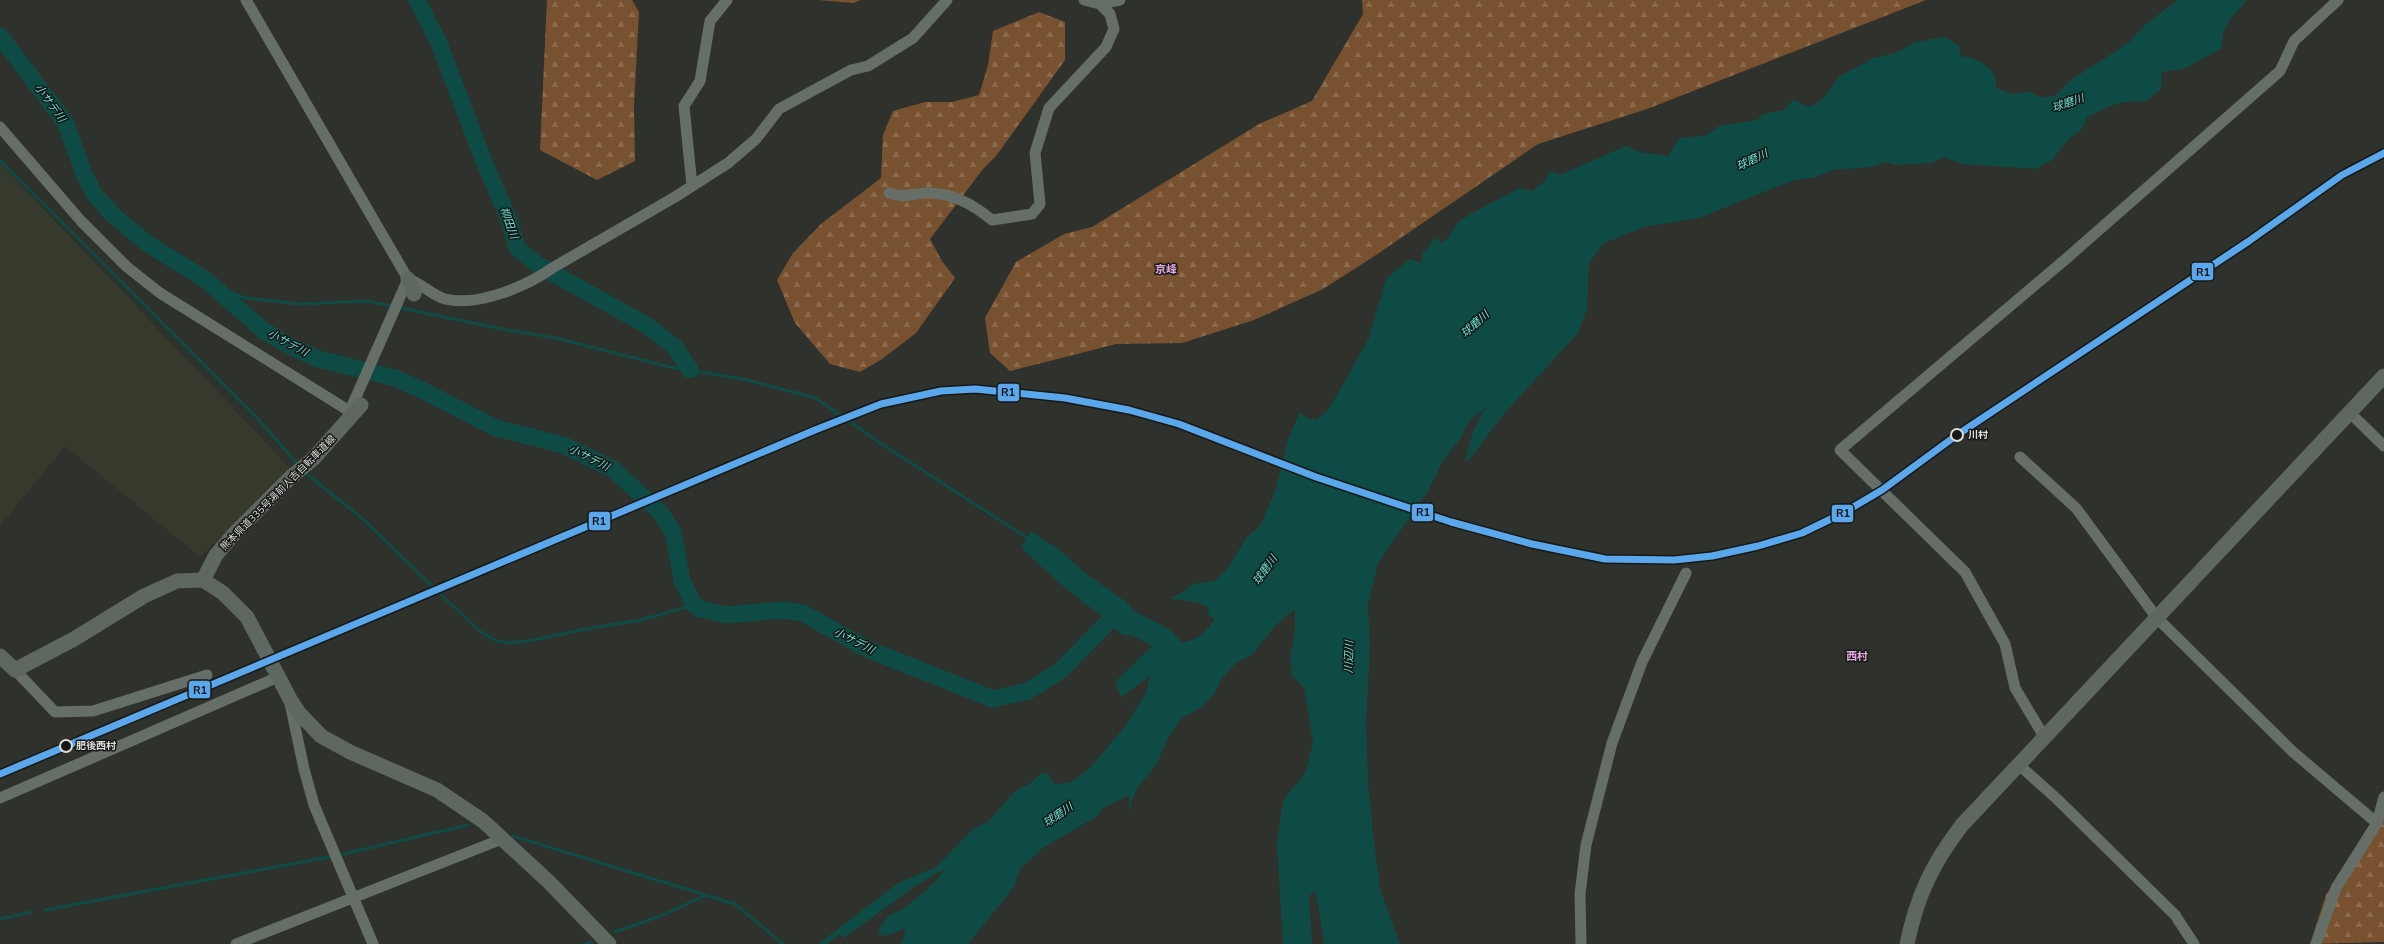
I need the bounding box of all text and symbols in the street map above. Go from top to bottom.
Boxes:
water label: 小サデ川 [31,81,70,126]
water label: 球磨川 [2050,90,2087,115]
water label: 球磨川 [1734,146,1771,174]
water label: 柳田川 [496,205,522,242]
district label: 京峰 [1155,262,1177,277]
line badge: R1 [2191,262,2214,281]
text: R1 [2196,265,2210,280]
water label: 球磨川 [1458,307,1493,341]
water label: 小サデ川 [265,326,312,360]
line badge: R1 [997,383,1020,402]
text: R1 [1001,385,1015,400]
marker: 川村 [1950,428,1964,442]
place label: 川村 [1968,428,1988,442]
street label: 熊本県道335号湯前人吉自転車道線 [217,432,339,554]
water label: 小サデ川 [566,441,613,475]
line badge: R1 [1411,503,1434,522]
line badge: R1 [1831,504,1854,523]
text: R1 [1416,505,1430,520]
text: R1 [1836,506,1850,521]
line badge: R1 [588,511,611,531]
text: R1 [592,514,606,529]
water label: 球磨川 [1249,551,1281,588]
water label: 小サデ川 [831,624,878,658]
water label: 川辺川 [1341,639,1357,674]
district label: 西村 [1846,649,1868,664]
line badge: R1 [188,680,211,699]
text: R1 [193,683,207,698]
marker: 肥後西村 [59,739,73,753]
place label: 肥後西村 [76,739,116,753]
water label: 球磨川 [1040,799,1077,831]

